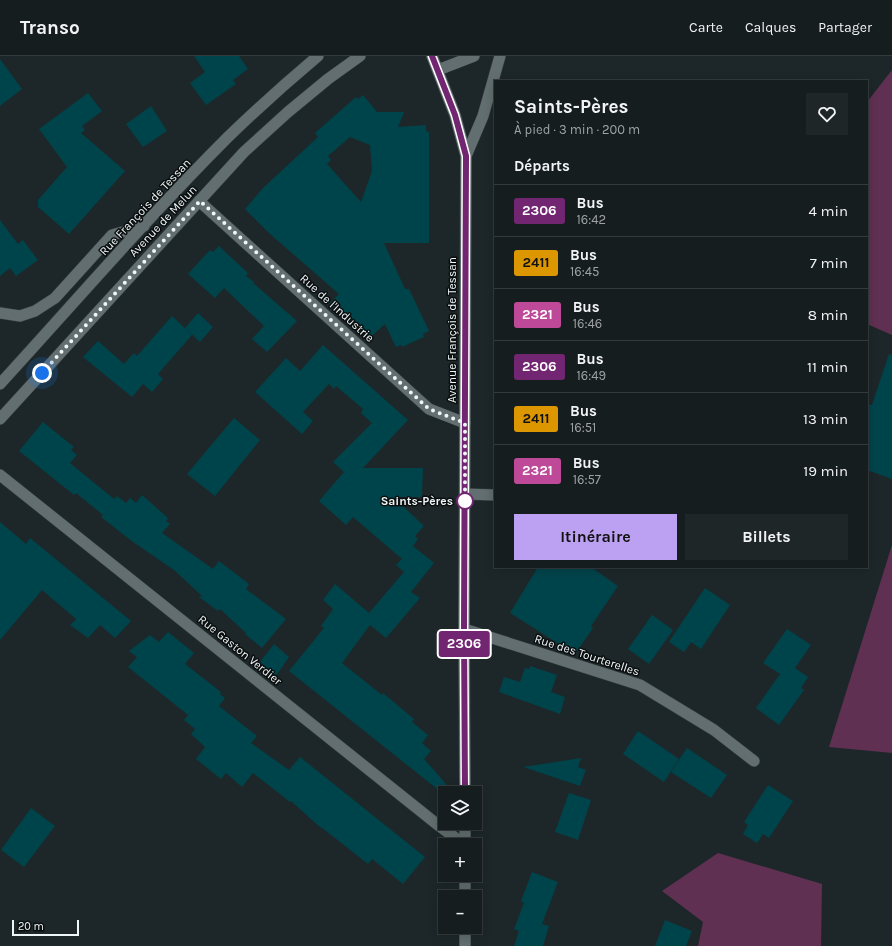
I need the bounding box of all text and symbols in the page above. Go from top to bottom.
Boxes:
text: Transo [20,17,80,39]
text: Carte [689,19,723,36]
text: Calques [745,19,796,36]
text: Partager [818,19,872,36]
button: heart [806,93,848,135]
text: Saints-Pères [514,96,629,118]
text: À pied · 3 min · 200 m [514,122,640,137]
street label: Rue François de Tessan [96,156,194,258]
text: Départs [514,157,570,175]
street label: Avenue de Melun [126,182,200,260]
text: Bus [577,194,604,212]
text: 2306 [522,202,557,219]
text: 4 min [809,202,848,220]
text: 16:42 [577,212,606,227]
text: Bus [570,246,597,264]
text: 2411 [523,254,549,271]
text: 7 min [810,254,848,272]
street label: Avenue François de Tessan [445,257,459,403]
text: 16:45 [570,264,599,279]
street label: Rue de l'Industrie [297,271,377,345]
text: Bus [573,298,600,316]
text: 2321 [522,306,553,323]
text: 8 min [808,306,848,324]
text: 16:46 [573,316,602,331]
text: Bus [577,350,604,368]
text: 2306 [522,358,557,375]
text: 11 min [807,358,848,376]
your location [32,363,52,383]
text: 16:49 [577,368,606,383]
text: Bus [570,402,597,420]
text: 2411 [523,410,549,427]
text: 13 min [803,410,848,428]
text: 16:51 [570,420,596,435]
text: Bus [573,454,600,472]
text: 2321 [522,462,553,479]
text: 19 min [803,462,848,480]
text: 16:57 [573,472,601,487]
marker: Saints-Pères [456,492,474,510]
place label: Saints-Pères [381,494,453,508]
button: Itinéraire [514,514,677,560]
button: Billets [685,514,848,560]
street label: Rue Gaston Verdier [195,612,285,688]
line badge: 2306 [436,631,492,657]
street label: Rue des Tourterelles [533,631,641,679]
text: 2306 [447,635,481,652]
map controls [438,786,482,934]
button: layers [438,786,482,830]
button: + [438,838,482,882]
button: − [438,890,482,934]
scale bar [12,918,79,937]
text: 20 m [18,920,44,933]

